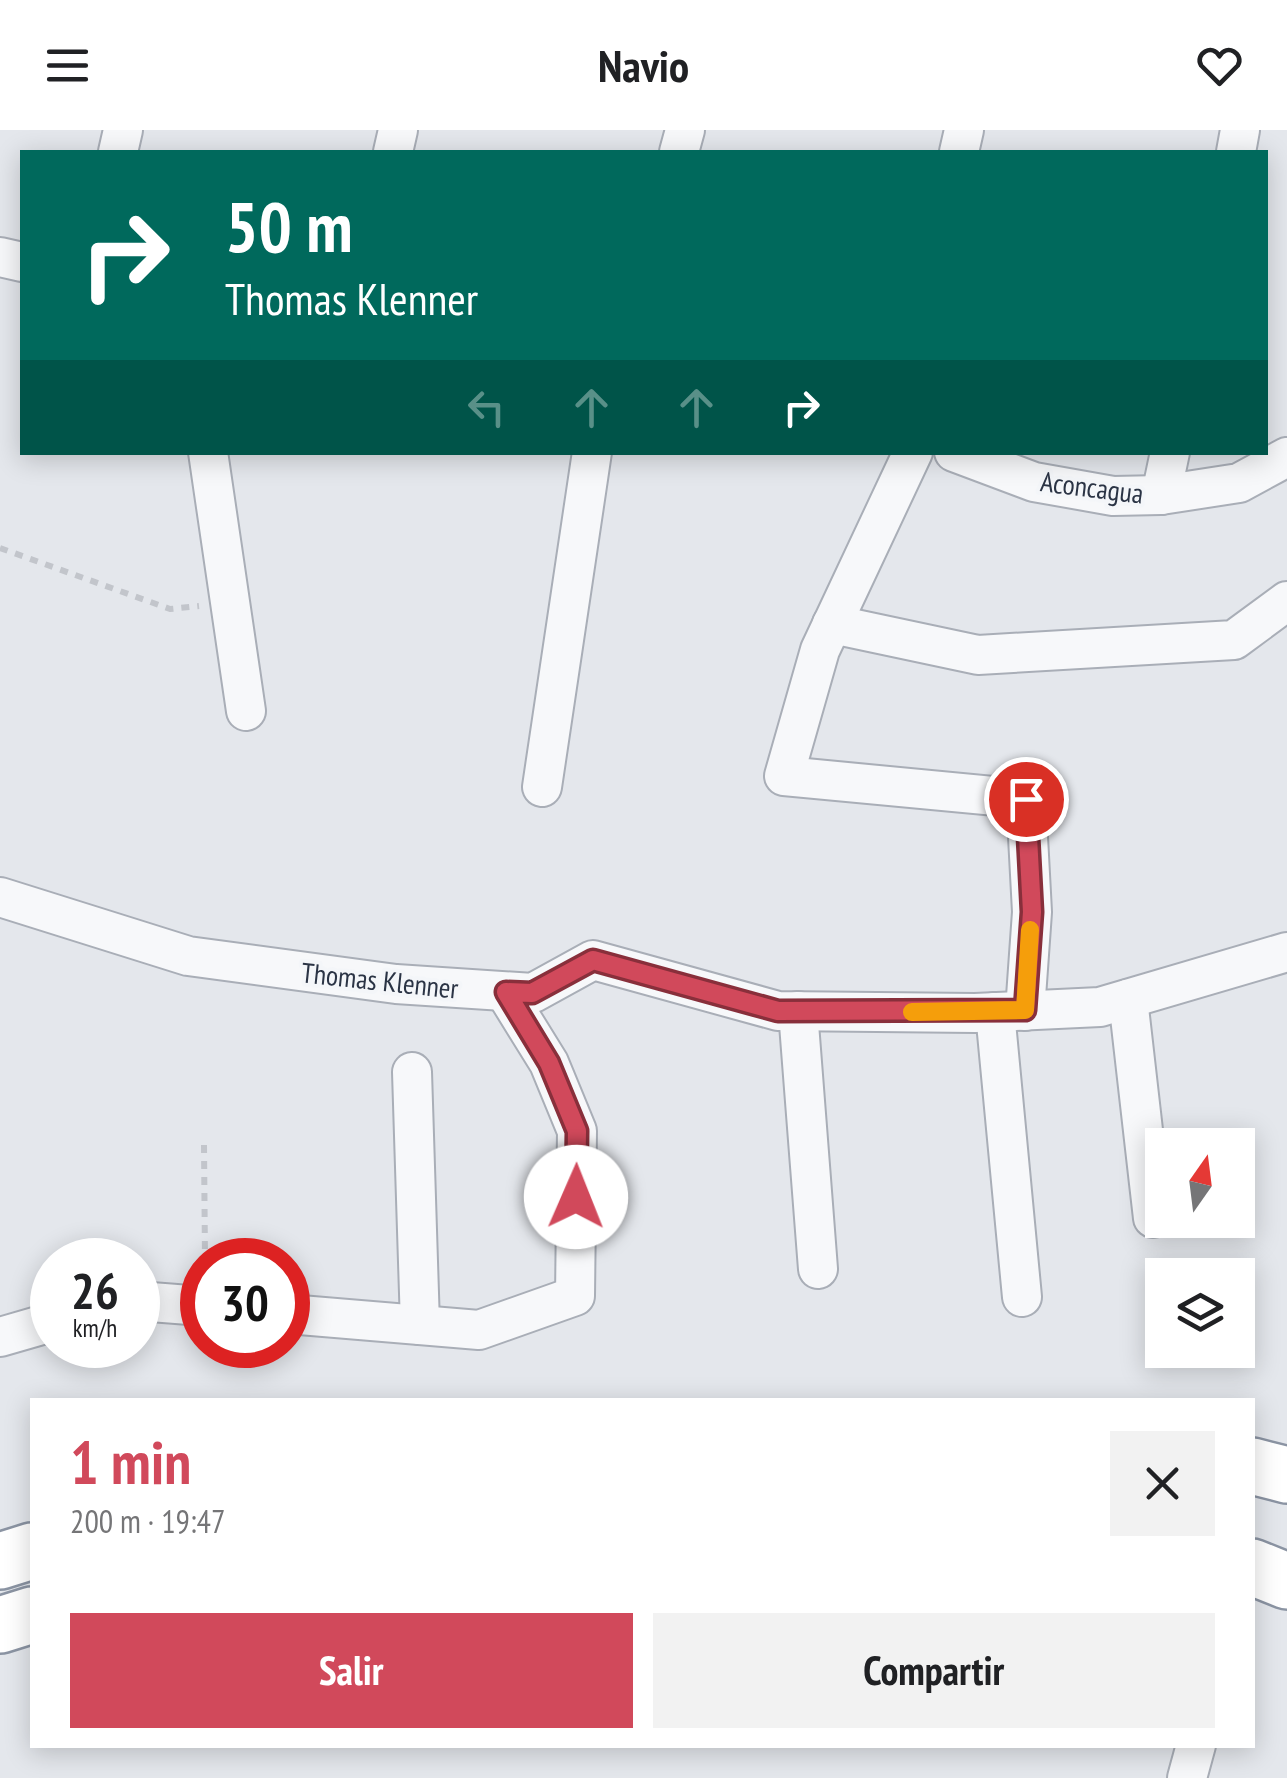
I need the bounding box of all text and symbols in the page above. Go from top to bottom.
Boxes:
text: Navio [598,36,689,94]
icon: menu [40,38,95,93]
icon: heart [1192,38,1247,93]
text: 50 m [225,181,353,271]
icon: right [60,190,190,320]
text: Thomas Klenner [225,269,478,327]
icon: left [459,380,514,435]
icon: ahead [564,380,619,435]
icon: ahead [669,380,724,435]
icon: right [774,380,829,435]
street label: Aconcagua [1038,462,1146,512]
pin [984,757,1069,842]
icon: arrive [999,772,1054,827]
street label: Thomas Klenner [300,953,461,1007]
north arrow [1145,1128,1255,1238]
map controls [1145,1128,1255,1368]
position arrow [524,1145,628,1249]
speed limit sign: 30 [180,1238,310,1368]
text: 26 [71,1258,119,1323]
button: layers [1145,1258,1255,1368]
text: km/h [73,1312,117,1344]
text: 1 min [70,1423,191,1501]
button: close [1110,1431,1215,1536]
text: 200 m · 19:47 [70,1500,225,1542]
button: Salir [70,1613,633,1728]
button: Compartir [653,1613,1215,1728]

